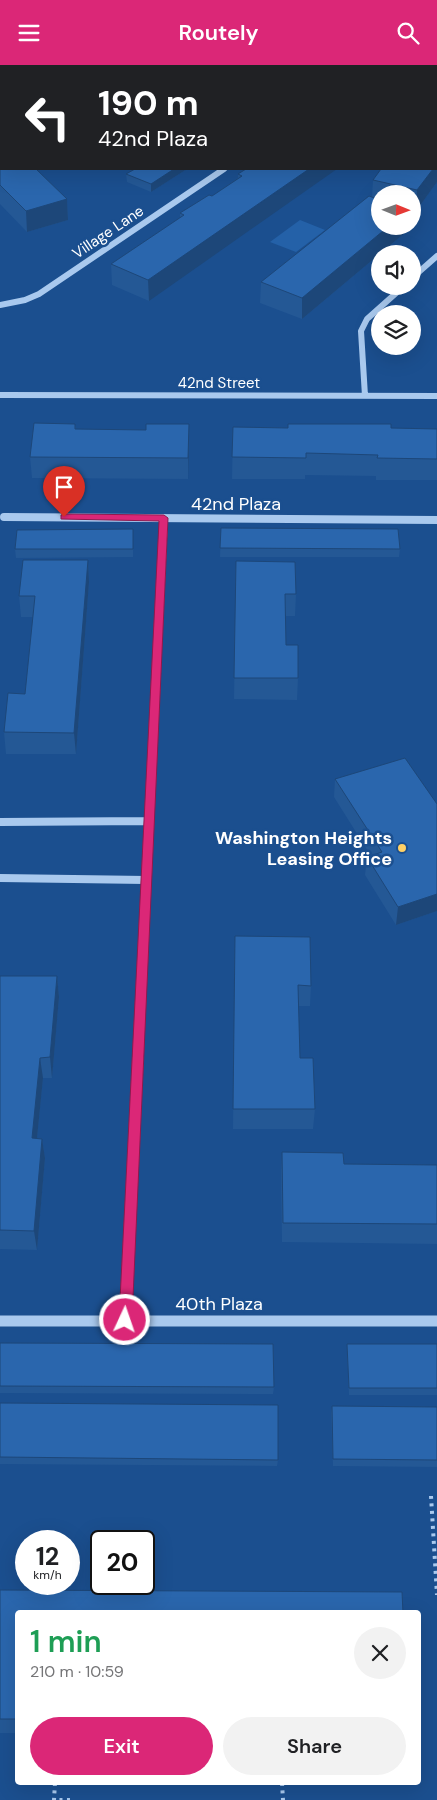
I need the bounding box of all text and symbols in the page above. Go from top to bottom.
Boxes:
text: Routely [178,18,259,47]
icon: menu [15,19,43,47]
icon: search [394,19,422,47]
text: 190 m [98,80,199,126]
icon: left [15,85,80,150]
text: 42nd Plaza [98,124,208,153]
north arrow [371,185,421,235]
map controls [371,185,421,355]
street label: Village Lane [68,201,148,263]
button: sound [371,245,421,295]
button: layers [371,305,421,355]
street label: 42nd Street [178,373,260,393]
pin [43,466,85,517]
icon: arrive [50,473,78,501]
street label: 42nd Plaza [191,492,281,516]
place label: Washington Heights Leasing Office [215,826,392,871]
marker: Washington Heights Leasing Office [396,842,408,854]
street label: 40th Plaza [175,1292,263,1316]
position arrow [98,1293,150,1345]
speed limit sign: 20 [90,1530,155,1595]
text: 12 [36,1540,59,1573]
text: km/h [33,1567,62,1583]
text: 1 min [30,1622,102,1661]
button: close [354,1627,406,1679]
text: 210 m · 10:59 [30,1661,124,1682]
button: Exit [30,1717,213,1775]
button: Share [223,1717,406,1775]

